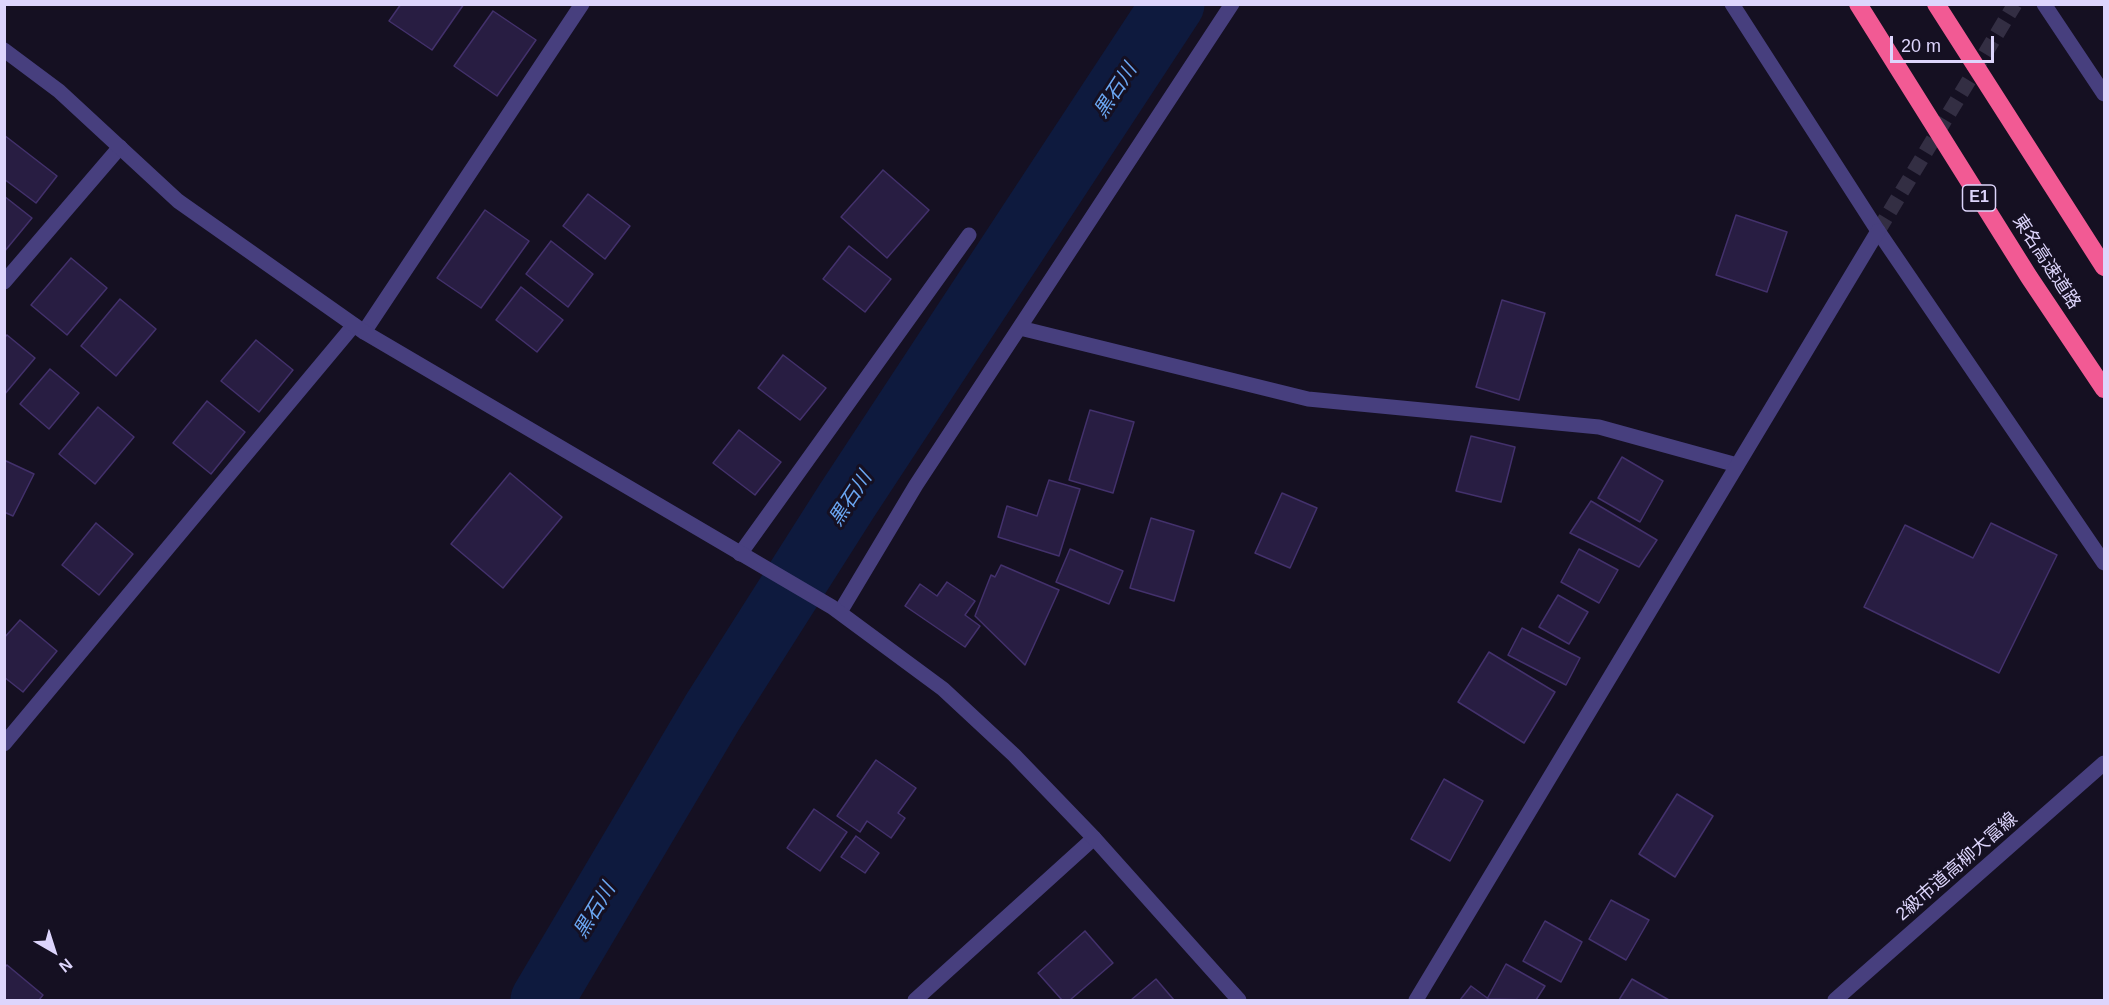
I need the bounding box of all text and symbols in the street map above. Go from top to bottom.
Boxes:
scale bar [1893,24,1996,62]
text: 20 m [1901,36,1941,56]
water label: 黒石川 [1090,59,1142,123]
road number: E1 [1962,185,1996,211]
street label: 東名高速道路 [2008,211,2084,313]
water label: 黒石川 [825,467,877,531]
street label: 2級市道高柳大富線 [1892,808,2022,926]
water label: 黒石川 [569,879,621,943]
north arrow [24,921,84,981]
text: N [56,955,75,976]

